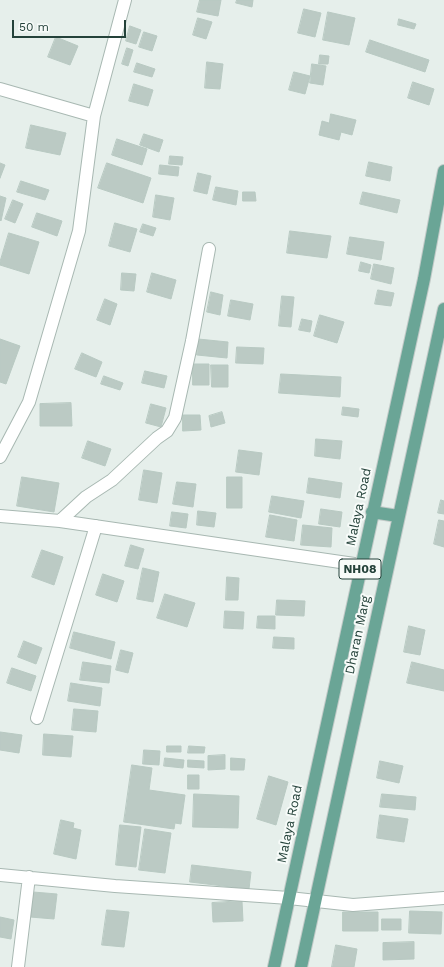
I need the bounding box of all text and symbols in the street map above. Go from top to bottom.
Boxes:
scale bar [14,12,128,38]
text: 50 m [19,20,49,34]
street label: Malaya Road [343,467,375,547]
road number: NH08 [339,559,381,579]
street label: Dharan Marg [342,594,374,676]
street label: Malaya Road [274,784,306,864]

